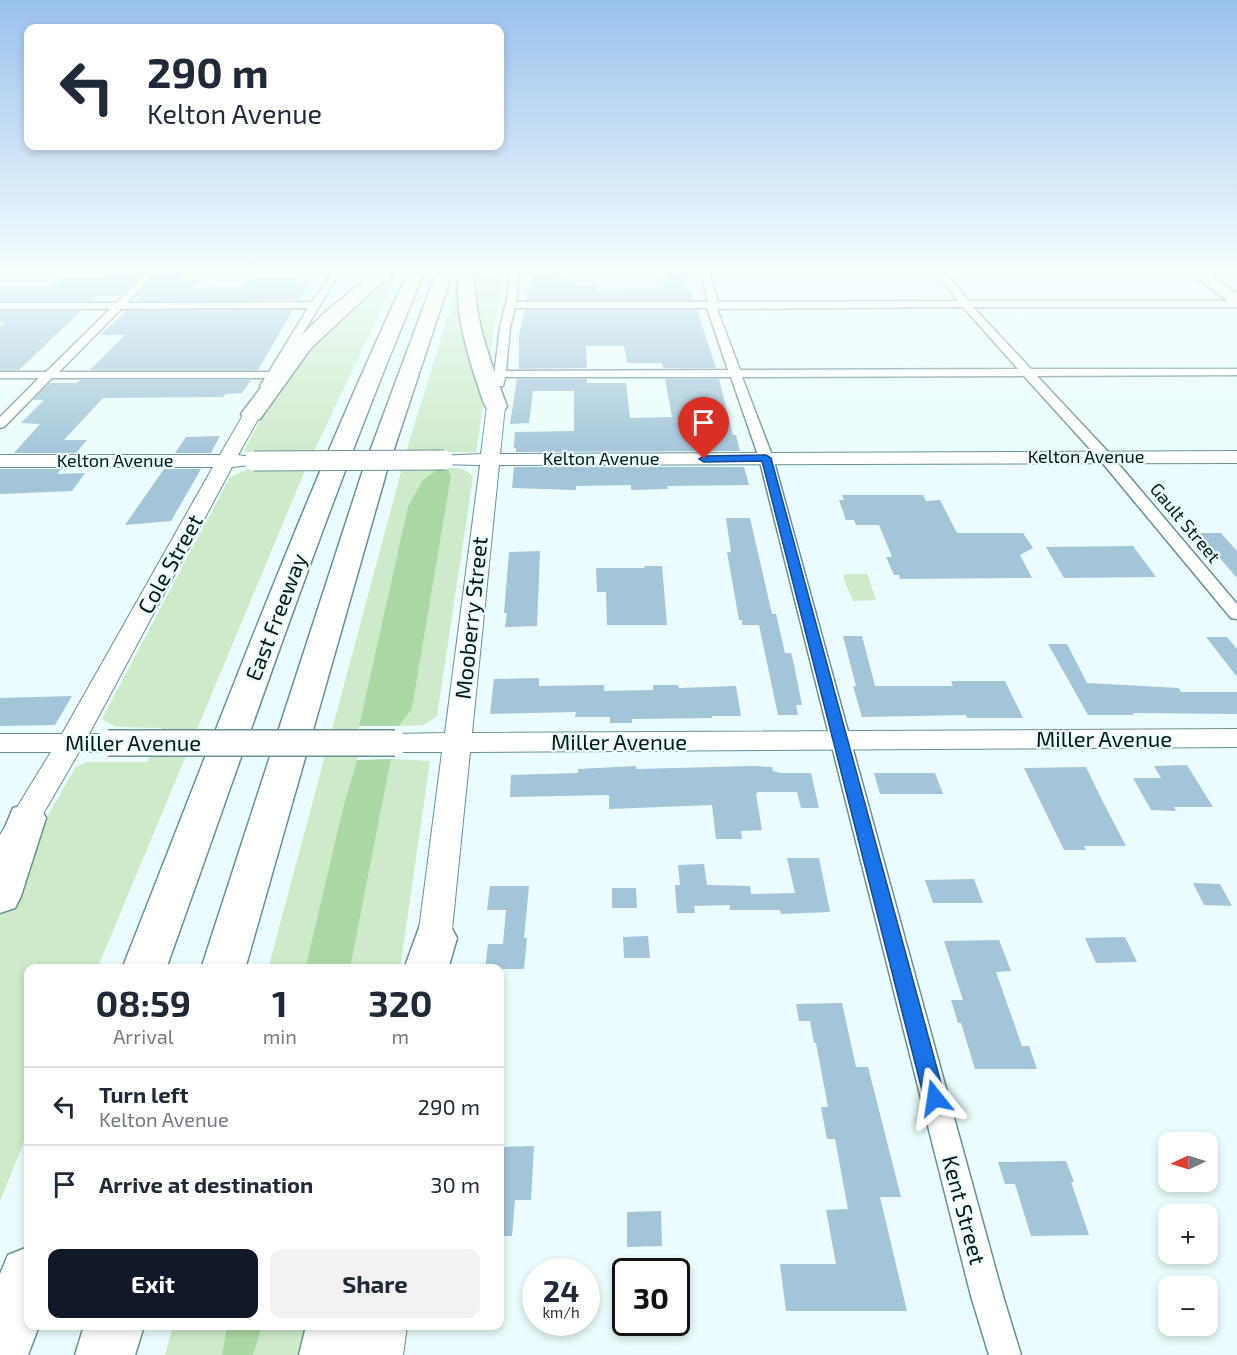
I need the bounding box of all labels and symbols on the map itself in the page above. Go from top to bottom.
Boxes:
pin [678,397,729,459]
street label: Kelton Avenue [1028,445,1144,467]
street label: Kelton Avenue [543,447,659,469]
street label: Kelton Avenue [57,449,173,471]
street label: Gault Street [1146,478,1226,567]
street label: Cole Street [131,509,207,618]
street label: Mooberry Street [449,535,491,701]
street label: East Freeway [239,549,311,684]
street label: Miller Avenue [1036,725,1172,751]
street label: Miller Avenue [551,728,687,754]
street label: Miller Avenue [65,729,201,755]
position arrow [903,1066,967,1130]
north arrow [1158,1132,1218,1192]
street label: Kent Street [938,1152,992,1267]
speed limit sign: 30 [612,1258,690,1336]

